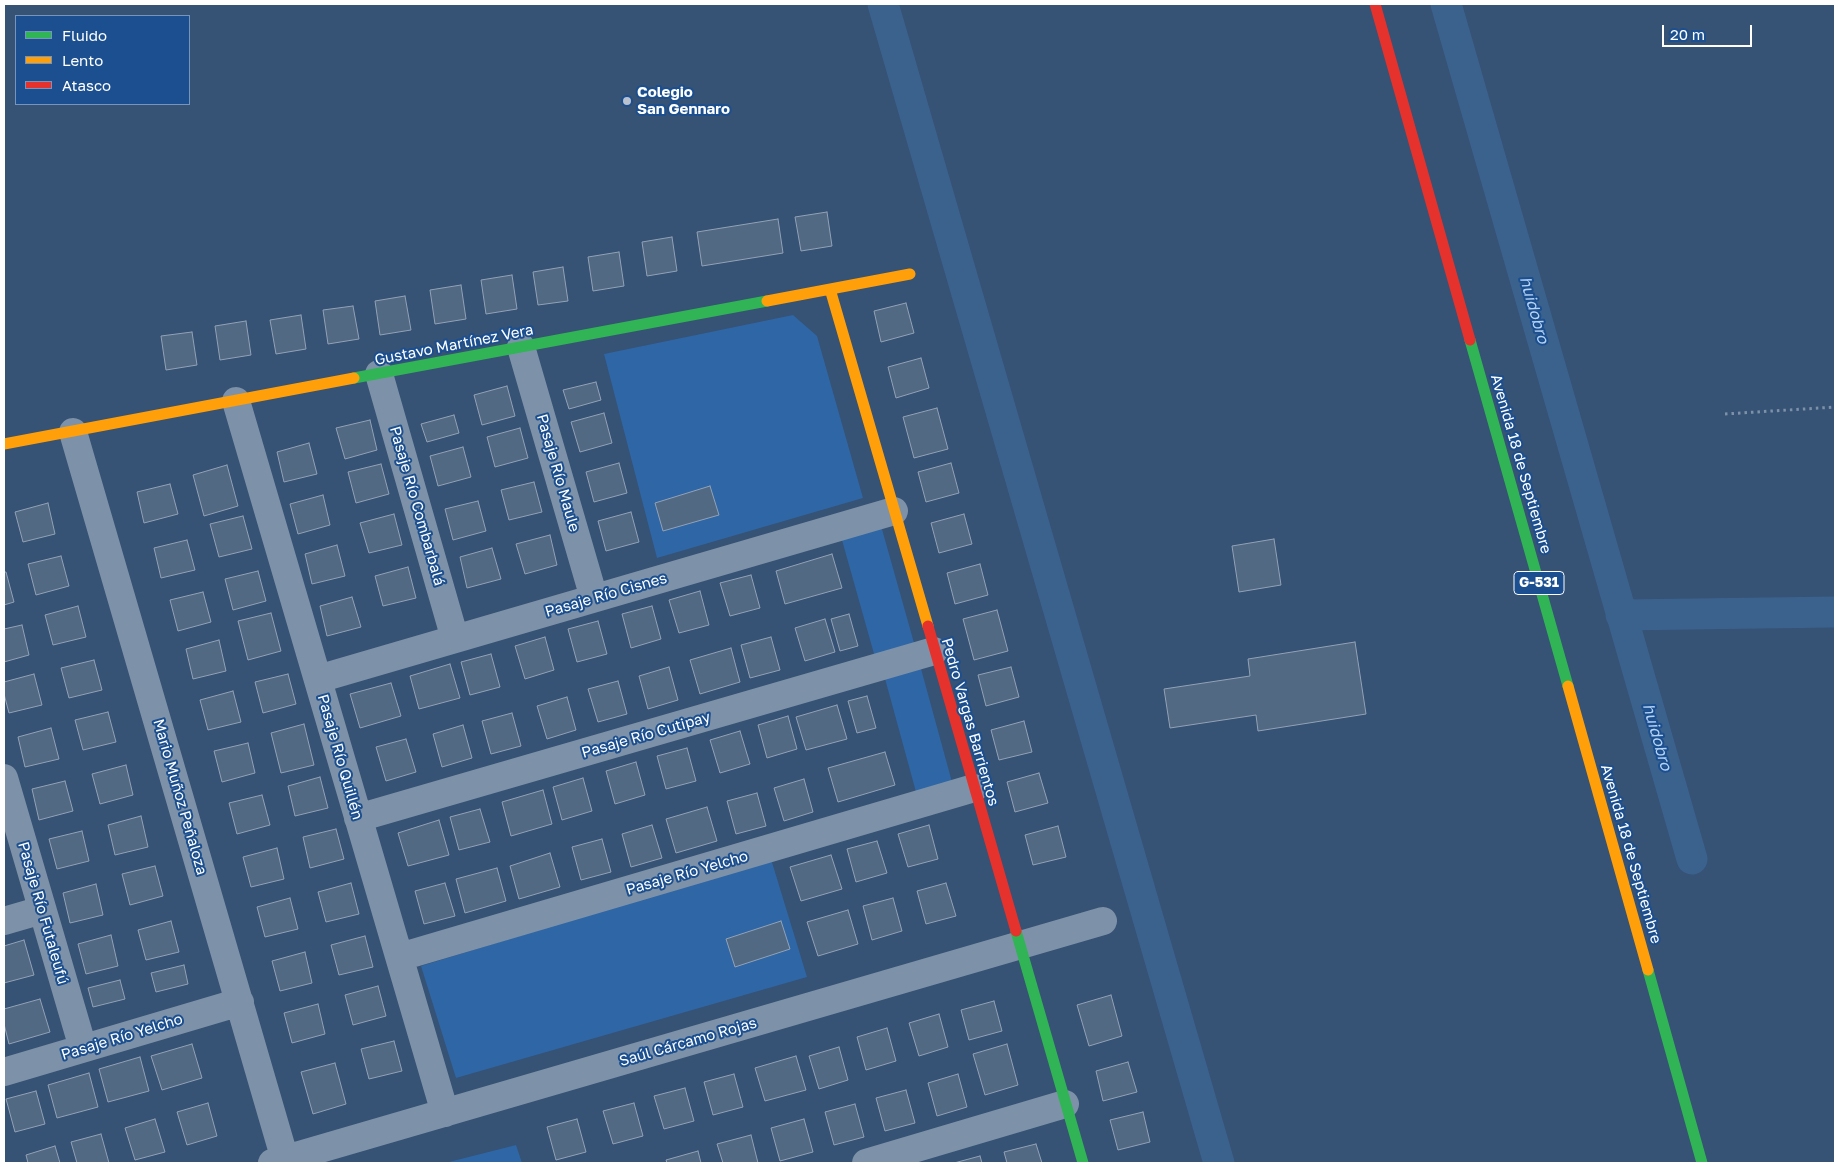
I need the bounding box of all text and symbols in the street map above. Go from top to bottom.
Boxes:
legend [15,15,190,105]
scale bar [1664,15,1754,47]
text: 20 m [1670,25,1705,43]
text: Fluido [62,26,107,44]
text: Lento [62,51,103,69]
text: Atasco [62,76,111,94]
place label: Colegio San Gennaro [637,83,730,118]
marker: Colegio San Gennaro [621,95,633,107]
water label: huidobro [1515,274,1553,346]
street label: Gustavo Martínez Vera [373,321,535,369]
street label: Avenida 18 de Septiembre [1487,372,1555,556]
street label: Pasaje Río Maule [533,412,583,534]
street label: Pasaje Río Combarbalá [386,424,448,588]
street label: Pasaje Río Cisnes [543,569,669,621]
road number: G-531 [1514,572,1564,594]
street label: Pedro Vargas Barrientos [937,636,1003,808]
street label: Pasaje Río Quillén [313,692,367,822]
water label: huidobro [1638,701,1676,773]
street label: Pasaje Río Cutipay [580,708,712,762]
street label: Mario Muñoz Peñaloza [149,717,211,877]
street label: Avenida 18 de Septiembre [1597,762,1665,946]
street label: Pasaje Río Futaleufú [14,840,72,986]
street label: Pasaje Río Yelcho [624,847,750,899]
street label: Pasaje Río Yelcho [59,1010,185,1064]
street label: Saúl Cárcamo Rojas [617,1014,759,1070]

